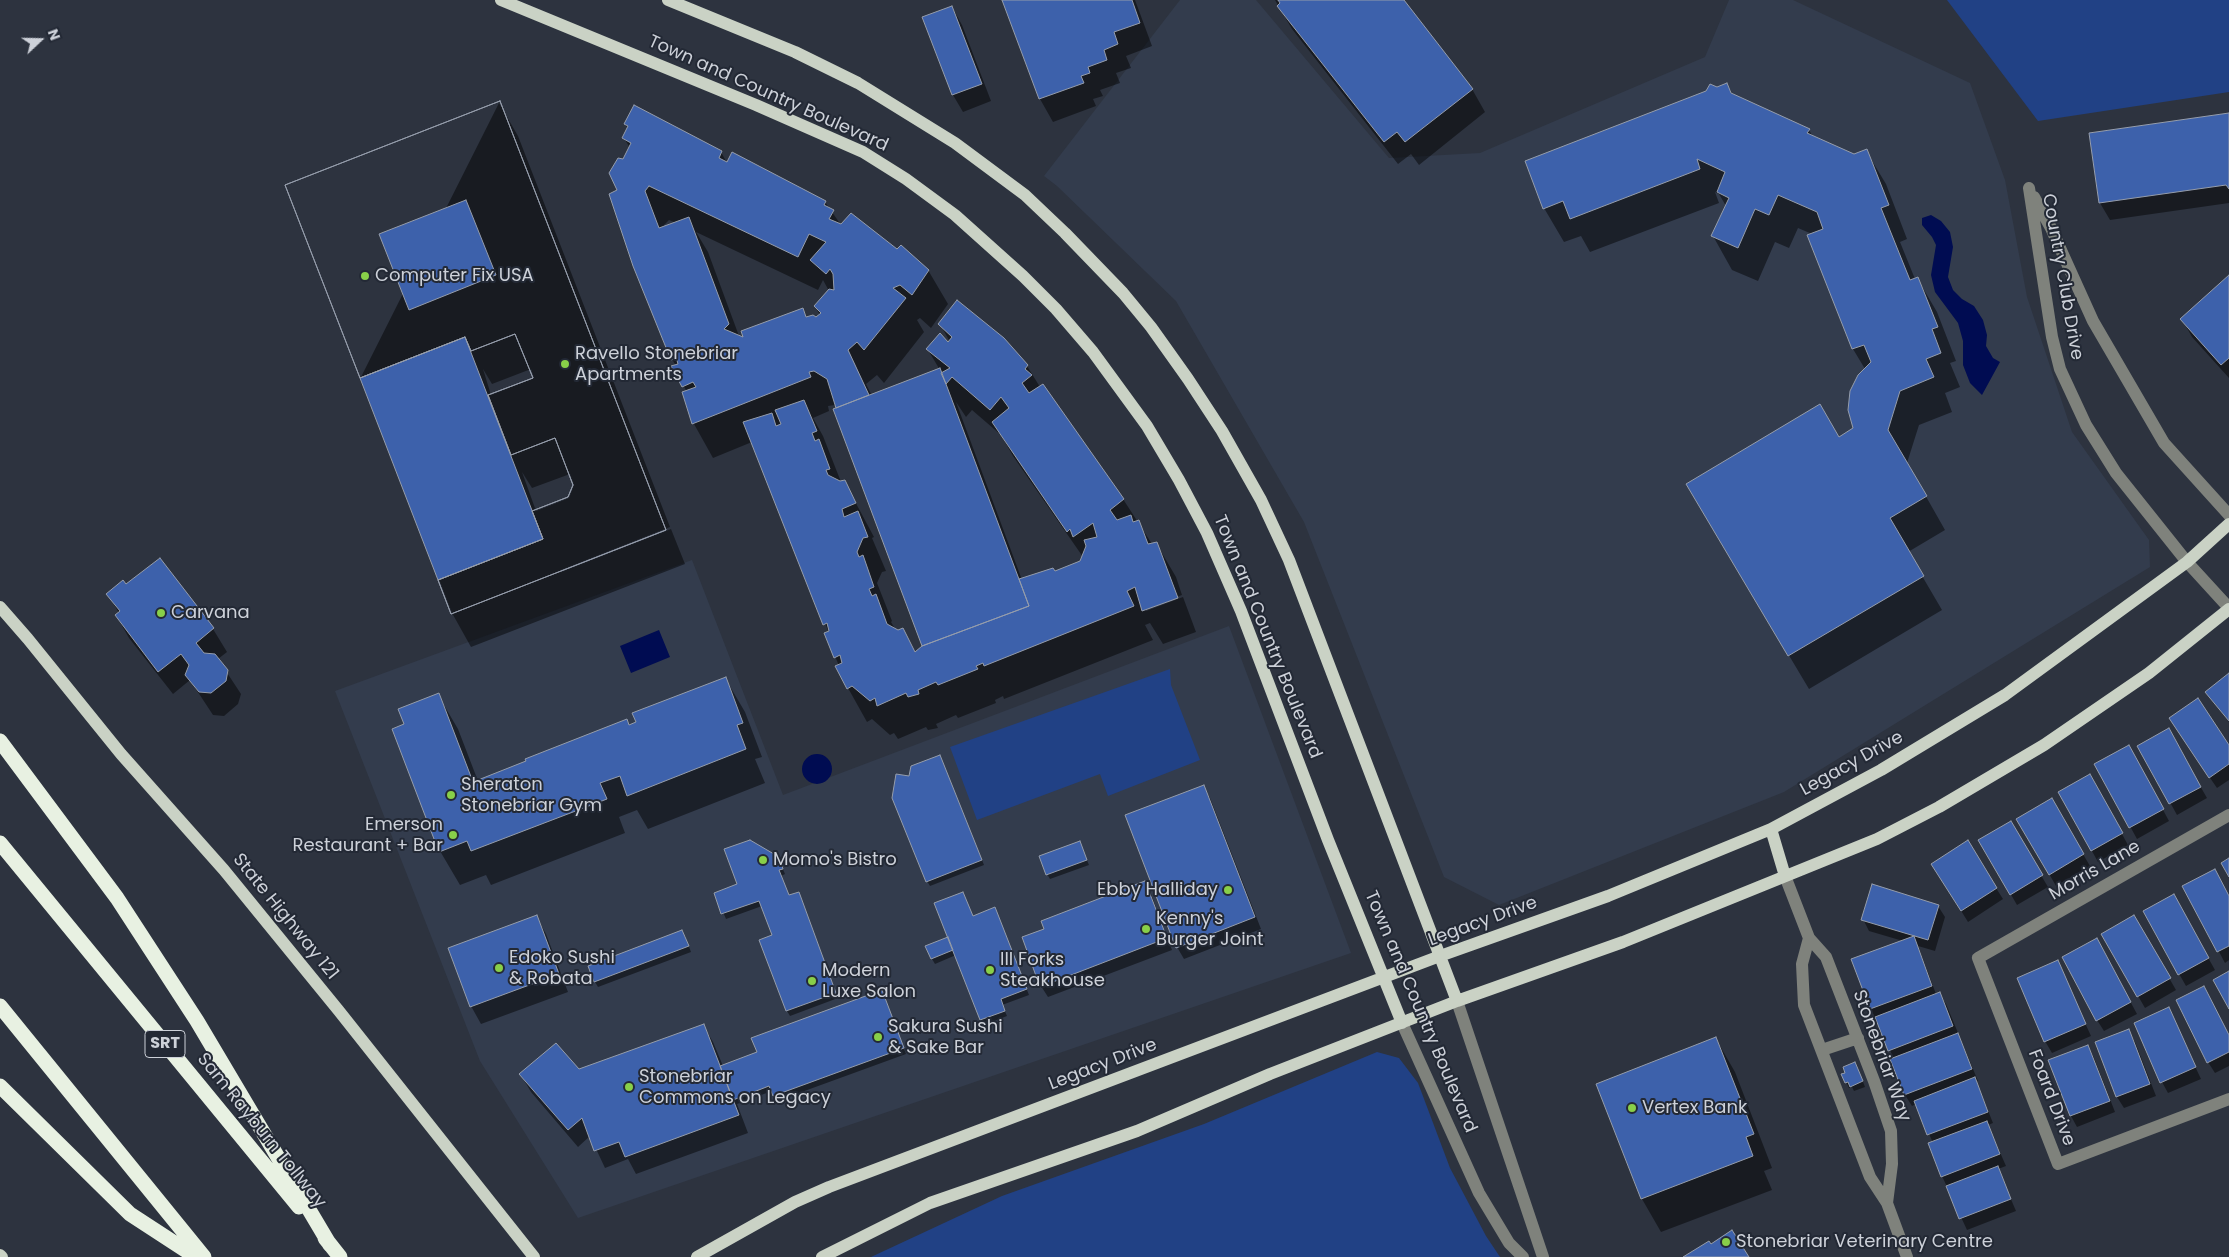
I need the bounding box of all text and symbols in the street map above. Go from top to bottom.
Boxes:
north arrow [15,15,65,65]
text: N [43,26,65,43]
street label: Town and Country Boulevard [645,31,891,157]
street label: Country Club Drive [2037,192,2087,362]
place label: Computer Fix USA [375,265,534,287]
marker: Computer Fix USA [359,270,371,282]
place label: Ravello Stonebriar Apartments [575,343,738,386]
marker: Ravello Stonebriar Apartments [559,358,571,370]
street label: Town and Country Boulevard [1208,512,1326,762]
place label: Carvana [171,602,250,624]
marker: Carvana [155,607,167,619]
street label: Legacy Drive [1797,727,1907,801]
place label: Sheraton Stonebriar Gym [461,774,602,816]
marker: Sheraton Stonebriar Gym [445,789,457,801]
place label: Emerson Restaurant + Bar [292,814,443,856]
marker: Emerson Restaurant + Bar [447,829,459,841]
street label: Morris Lane [2046,836,2144,906]
place label: Momo's Bistro [773,849,897,871]
street label: State Highway 121 [227,850,343,984]
marker: Momo's Bistro [757,854,769,866]
place label: Ebby Halliday [1097,879,1218,901]
marker: Ebby Halliday [1222,884,1234,896]
street label: Town and Country Boulevard [1359,888,1481,1136]
street label: Legacy Drive [1426,892,1540,952]
place label: Kenny's Burger Joint [1156,908,1264,951]
marker: Kenny's Burger Joint [1140,923,1152,935]
place label: Edoko Sushi & Robata [509,947,615,990]
place label: III Forks Steakhouse [1000,949,1105,992]
place label: Modern Luxe Salon [822,960,916,1002]
marker: Edoko Sushi & Robata [493,962,505,974]
marker: III Forks Steakhouse [984,964,996,976]
marker: Modern Luxe Salon [806,975,818,987]
street label: Stonebriar Way [1847,987,1915,1125]
place label: Sakura Sushi & Sake Bar [888,1016,1003,1058]
road number: SRT [145,1030,185,1058]
marker: Sakura Sushi & Sake Bar [872,1031,884,1043]
street label: Legacy Drive [1046,1034,1160,1096]
street label: Foard Drive [2023,1047,2079,1149]
street label: Sam Rayburn Tollway [192,1049,330,1213]
place label: Stonebriar Commons on Legacy [639,1066,831,1108]
marker: Stonebriar Commons on Legacy [623,1081,635,1093]
place label: Vertex Bank [1642,1097,1747,1119]
marker: Vertex Bank [1626,1102,1638,1114]
place label: Stonebriar Veterinary Centre [1736,1231,1993,1253]
marker: Stonebriar Veterinary Centre [1720,1236,1732,1248]

